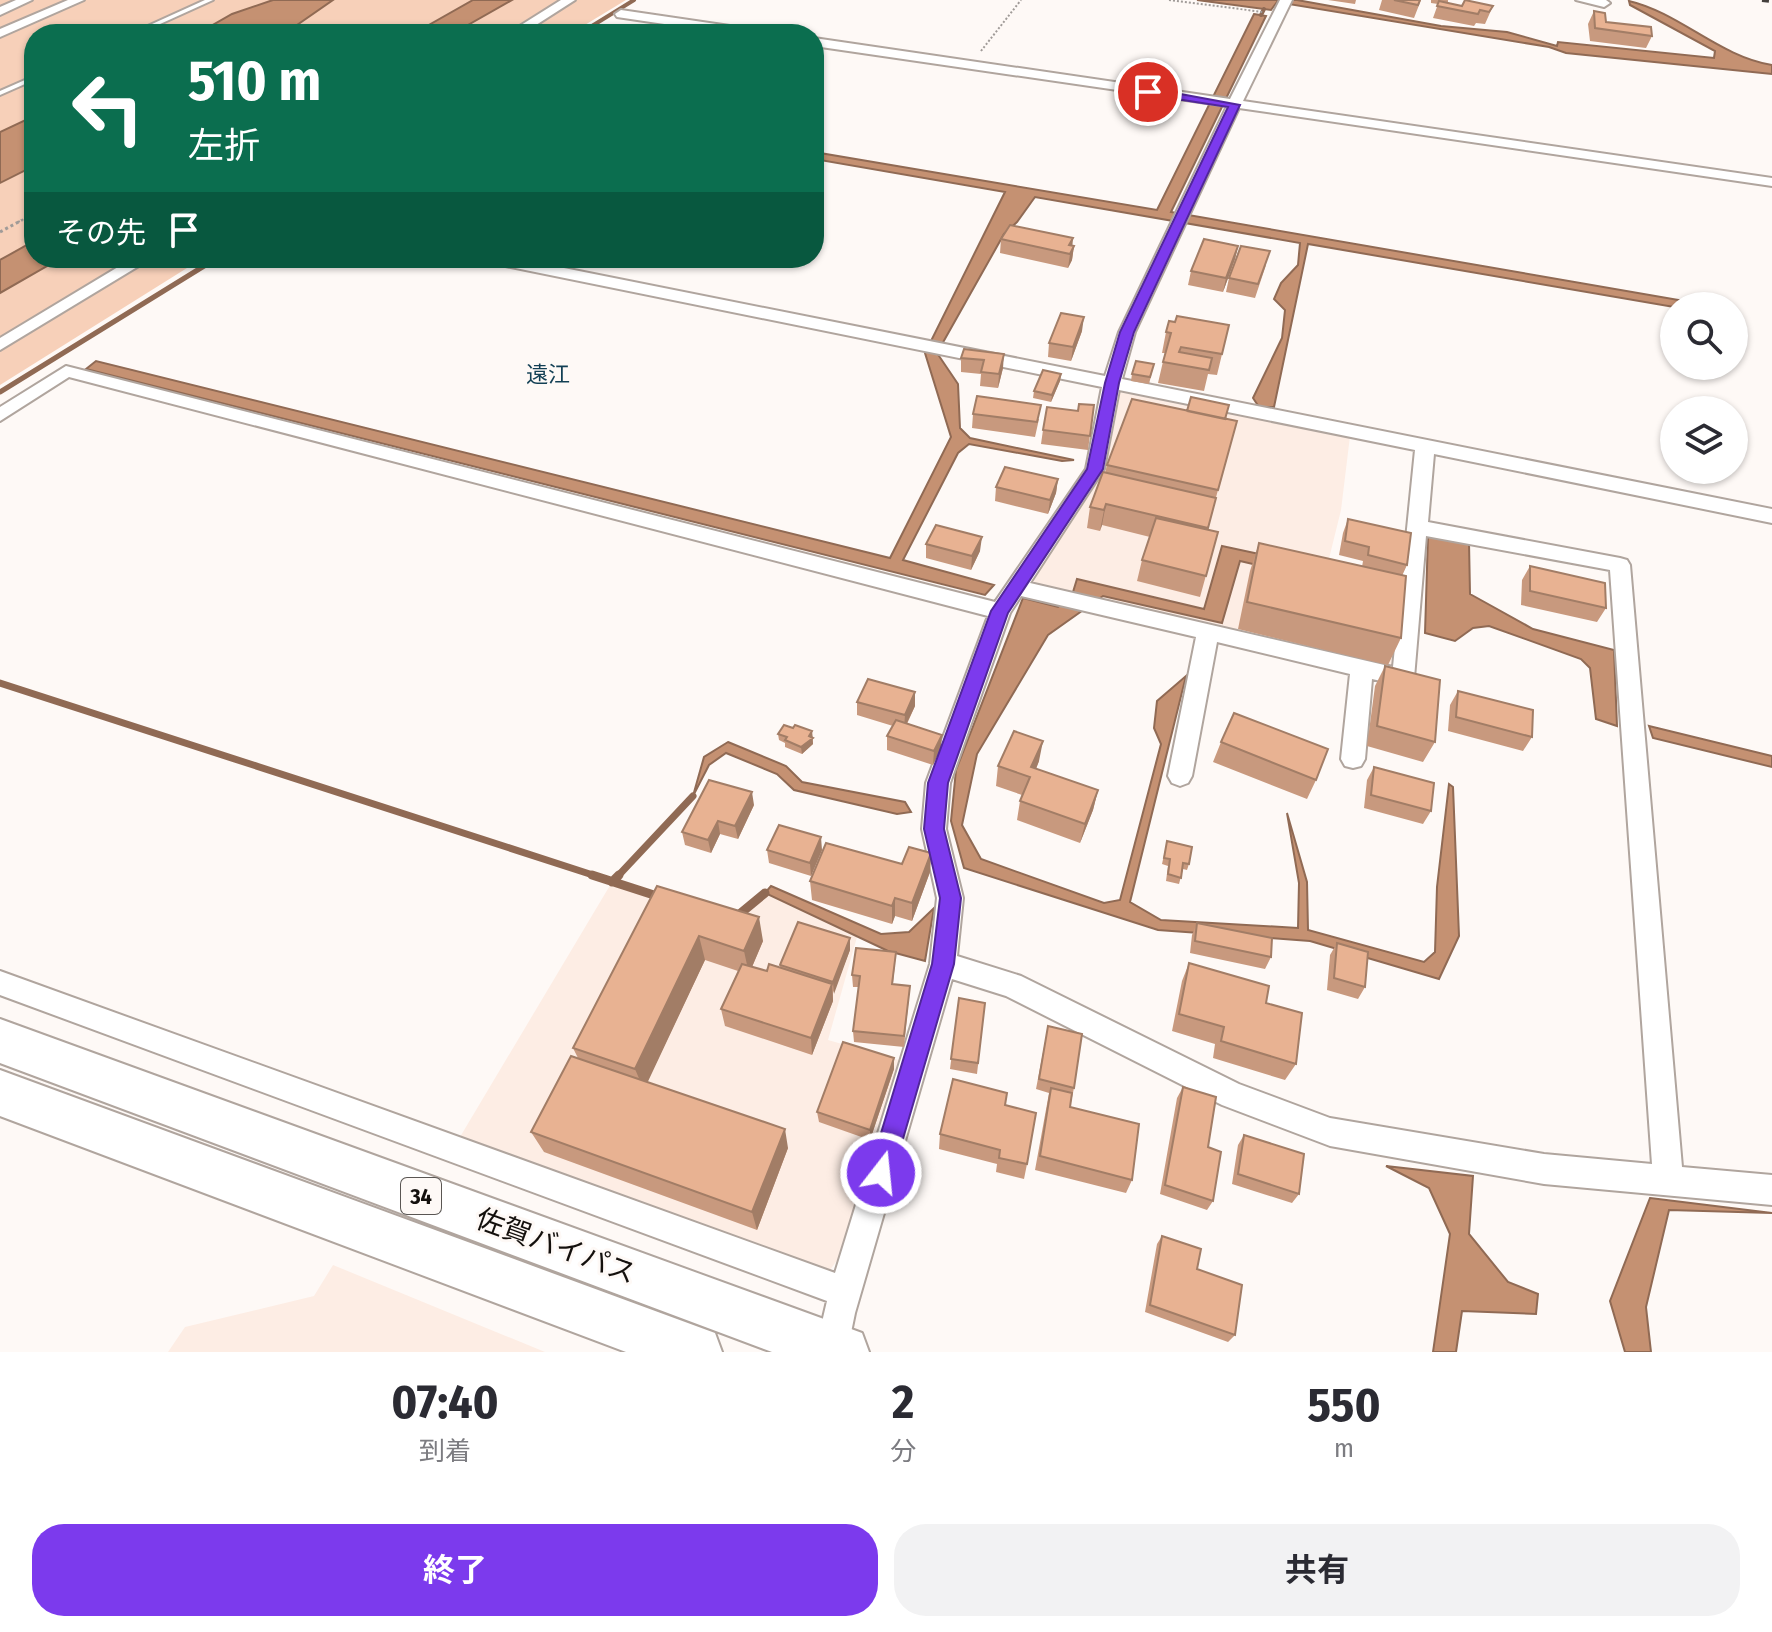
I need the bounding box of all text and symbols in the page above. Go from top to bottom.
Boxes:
text: 510 m [188,48,321,115]
icon: left [56,56,160,160]
pin [1114,58,1182,126]
icon: arrive [1126,70,1170,114]
text: 左折 [188,124,260,168]
icon: arrive [162,208,206,252]
text: その先 [56,215,146,251]
map controls [1660,292,1748,484]
button: search [1660,292,1748,380]
district label: 遠江 [526,361,570,388]
button: layers [1660,396,1748,484]
position arrow [839,1131,923,1215]
road number: 34 [401,1178,441,1214]
street label: 佐賀バイパス [472,1202,640,1290]
text: 07:40 [391,1373,499,1431]
text: 2 [892,1373,914,1431]
text: 550 [1308,1376,1381,1434]
text: m [1334,1433,1354,1464]
text: 到着 [419,1436,471,1467]
text: 分 [890,1436,916,1467]
button: 終了 [32,1524,878,1616]
button: 共有 [894,1524,1740,1616]

